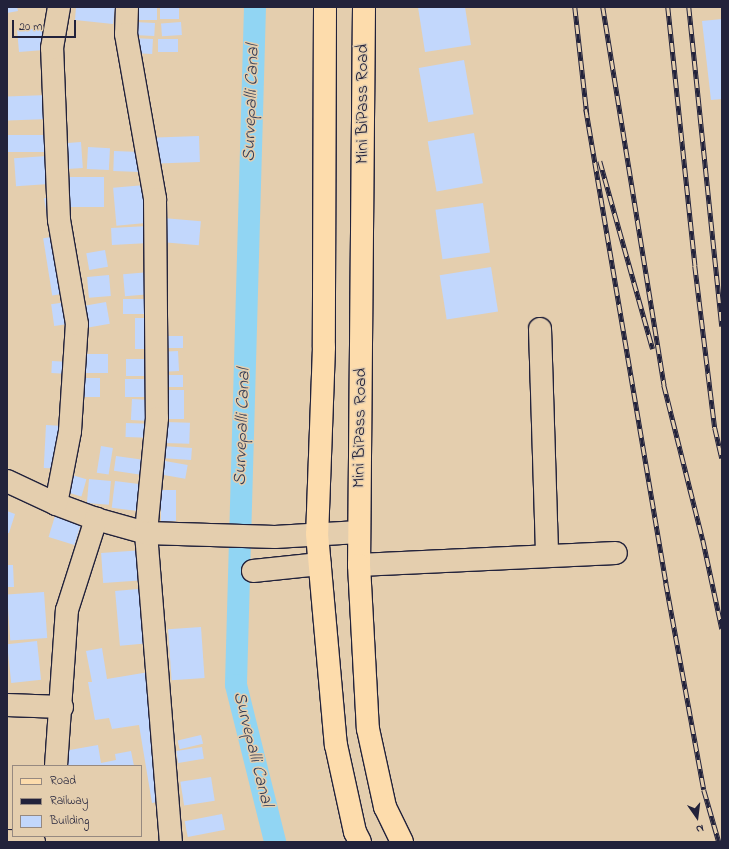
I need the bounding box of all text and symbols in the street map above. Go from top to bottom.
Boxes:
scale bar [14,12,78,38]
text: 20 m [19,18,42,36]
water label: Survepalli Canal [239,44,265,162]
street label: Mini BiPass Road [353,44,373,164]
water label: Survepalli Canal [230,368,256,486]
street label: Mini BiPass Road [349,368,371,488]
water label: Survepalli Canal [227,689,277,809]
legend [12,765,142,837]
text: Road [50,772,76,790]
text: Railway [50,792,88,810]
north arrow [677,797,717,837]
text: Building [50,812,89,830]
text: N [694,820,705,837]

